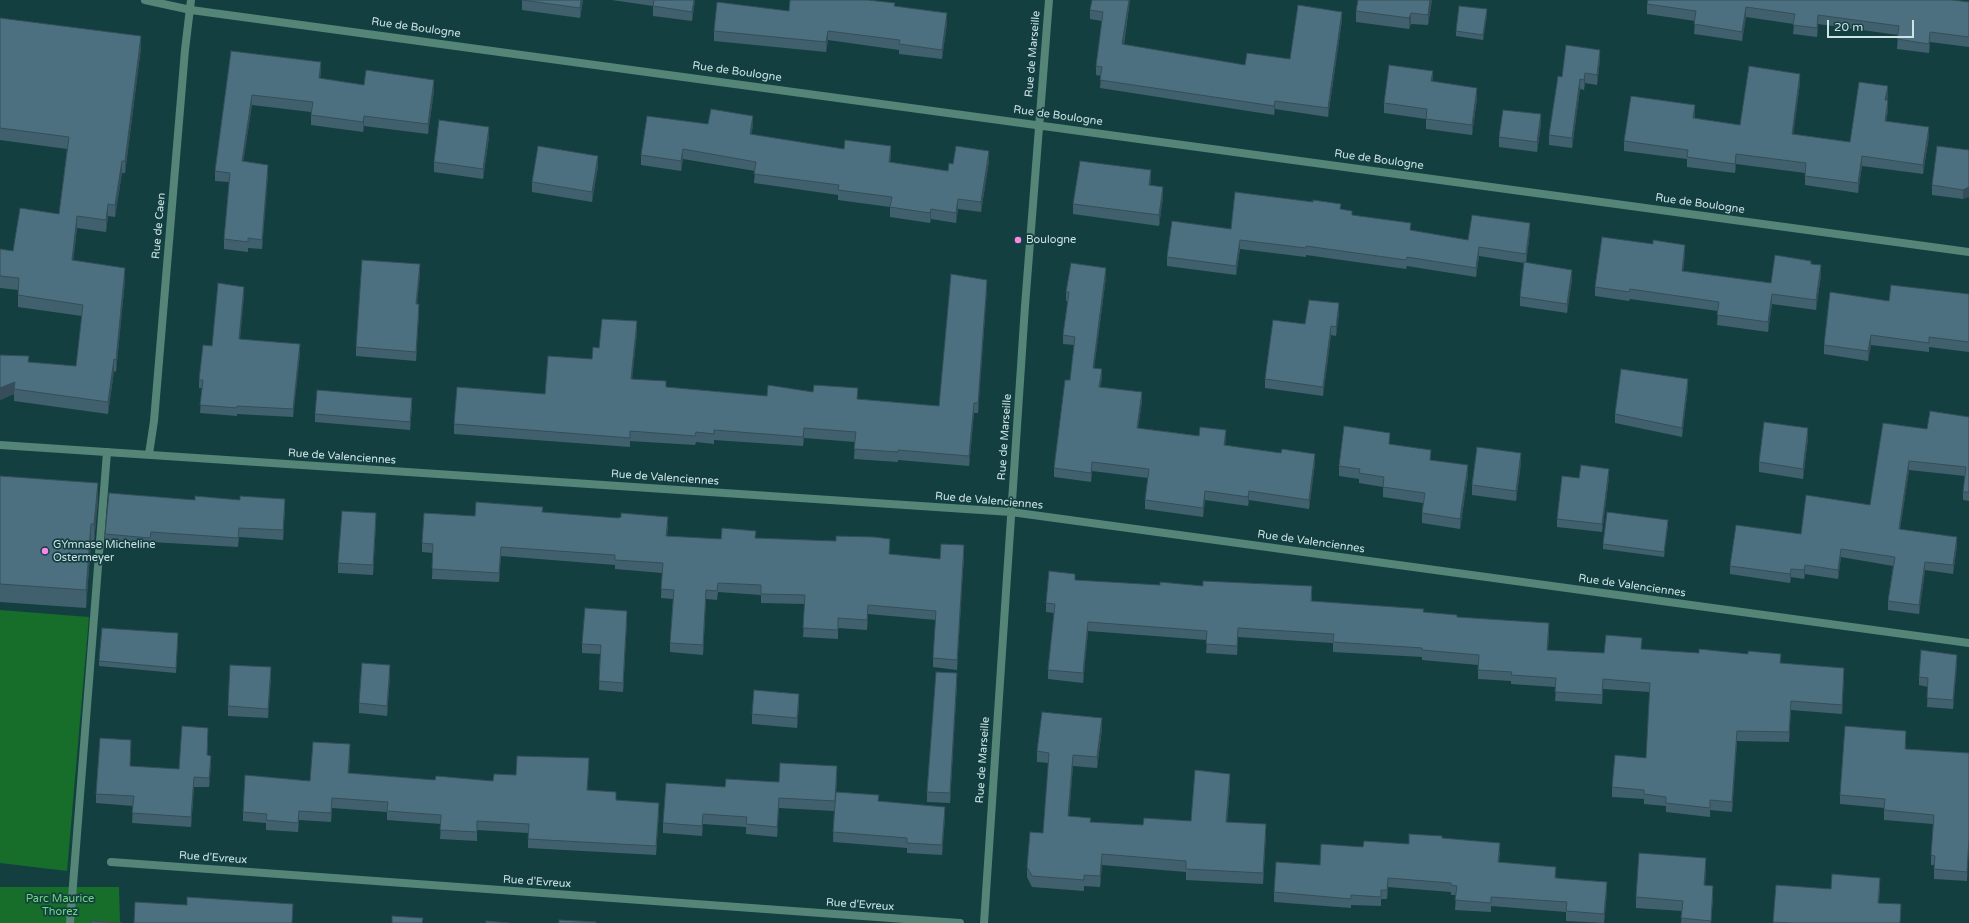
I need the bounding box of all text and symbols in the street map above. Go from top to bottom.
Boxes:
street label: Rue de Marseille [1023,10,1043,98]
scale bar [1829,12,1916,38]
street label: Rue de Boulogne [371,15,461,41]
text: 20 m [1834,20,1863,34]
street label: Rue de Boulogne [692,59,782,85]
street label: Rue de Boulogne [1013,103,1103,129]
street label: Rue de Boulogne [1334,147,1424,173]
street label: Rue de Boulogne [1655,191,1745,217]
street label: Rue de Caen [150,192,168,260]
place label: Boulogne [1026,233,1076,247]
marker: Boulogne [1013,235,1023,245]
street label: Rue de Marseille [995,393,1015,481]
street label: Rue de Valenciennes [288,447,396,467]
street label: Rue de Valenciennes [611,468,719,488]
street label: Rue de Valenciennes [935,490,1043,512]
street label: Rue de Valenciennes [1256,528,1366,556]
place label: GYmnase Micheline Ostermeyer [53,538,155,564]
marker: GYmnase Micheline Ostermeyer [40,546,50,556]
street label: Rue de Valenciennes [1577,572,1687,600]
street label: Rue de Marseille [973,716,993,804]
street label: Rue d'Evreux [178,849,248,867]
street label: Rue d'Evreux [502,873,572,891]
park label: Parc Maurice Thorez [26,892,94,918]
street label: Rue d'Evreux [825,896,895,914]

